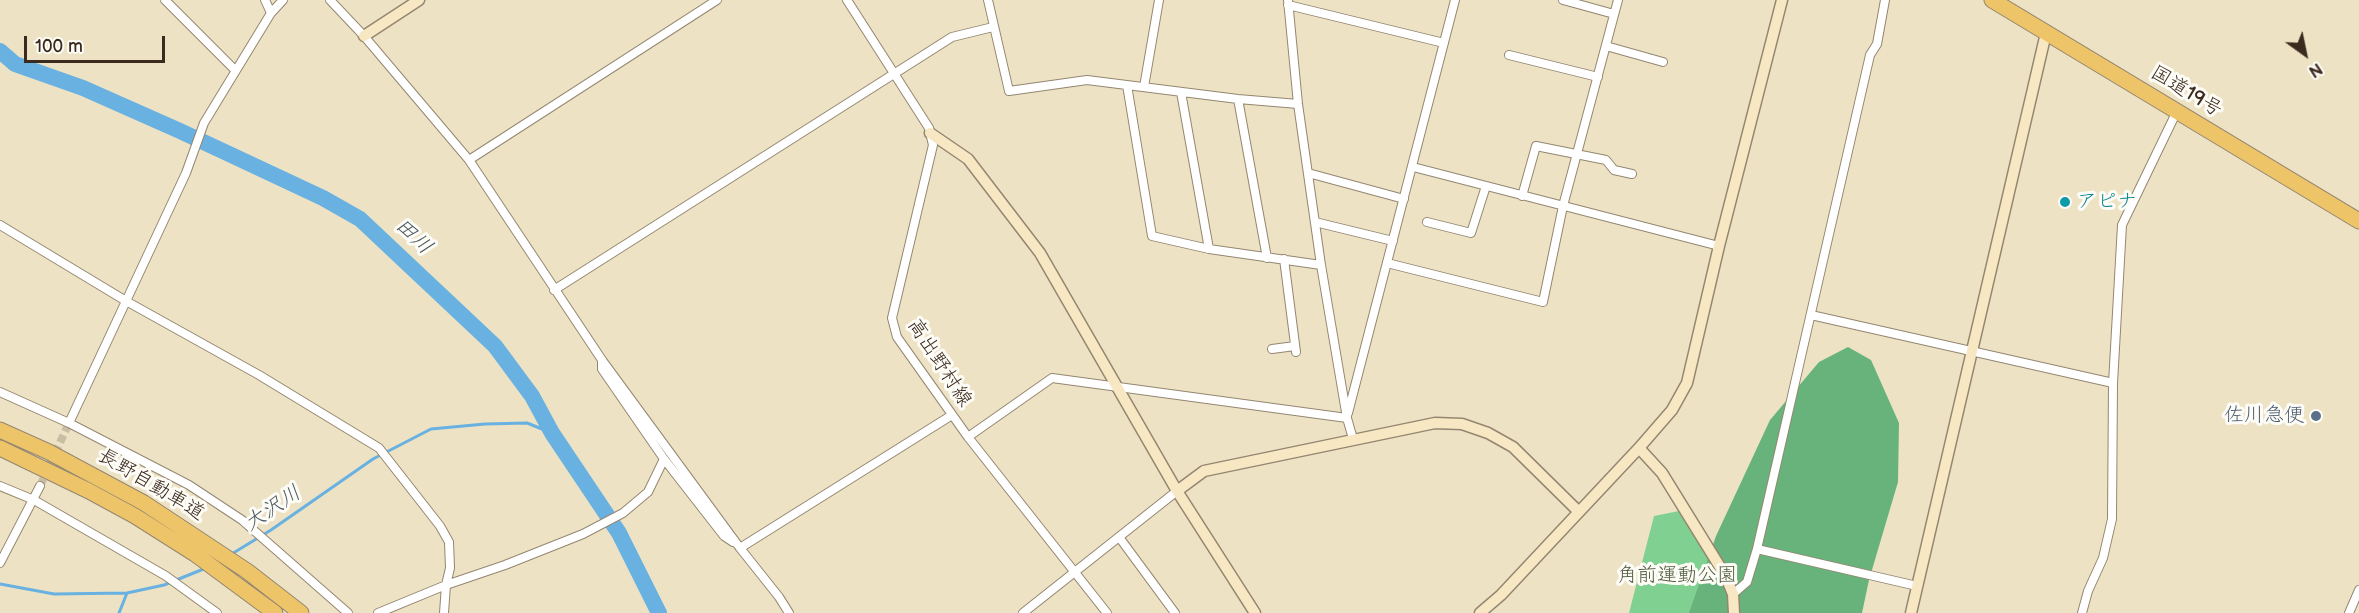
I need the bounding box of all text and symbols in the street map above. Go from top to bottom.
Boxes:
scale bar [27,24,168,62]
north arrow [2275,24,2335,84]
text: 100 m [35,36,83,57]
text: N [2305,58,2325,81]
street label: 国道19号 [2146,61,2226,123]
place label: アピナ [2077,190,2137,214]
marker: アピナ [2058,195,2072,209]
water label: 田川 [389,213,437,261]
street label: 高出野村線 [902,315,976,411]
place label: 佐川急便 [2224,404,2304,428]
marker: 佐川急便 [2309,409,2323,423]
street label: 長野自動車道 [93,444,209,526]
water label: 大沢川 [240,481,306,537]
park label: 角前運動公園 [1617,564,1737,588]

